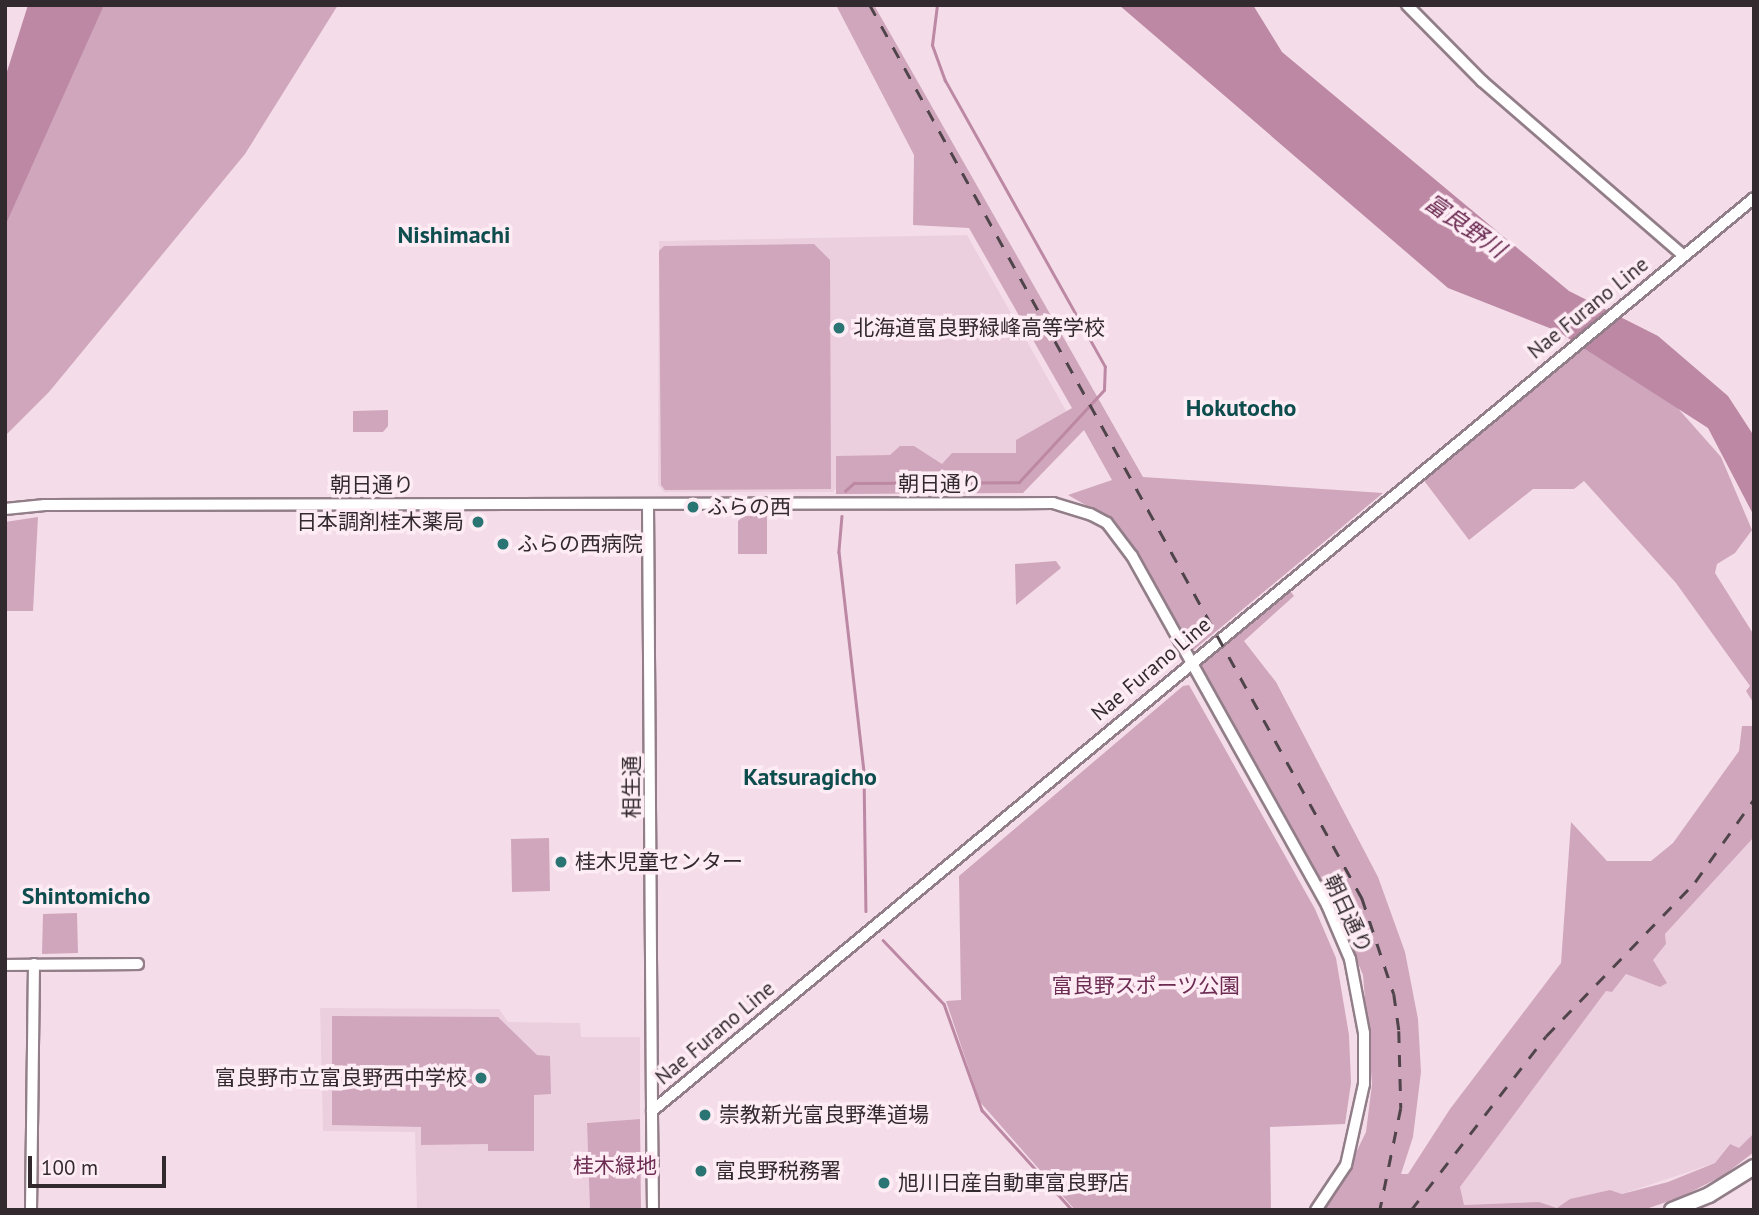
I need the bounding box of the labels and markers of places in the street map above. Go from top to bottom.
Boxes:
place label: 北海道富良野緑峰高等学校 [853,315,1105,341]
marker: 北海道富良野緑峰高等学校 [831,320,847,336]
place label: ふらの西 [707,494,791,520]
marker: ふらの西 [685,499,701,515]
place label: 日本調剤桂木薬局 [296,509,464,535]
marker: 日本調剤桂木薬局 [470,514,486,530]
place label: ふらの西病院 [517,531,643,557]
marker: ふらの西病院 [495,536,511,552]
place label: 桂木児童センター [575,849,743,875]
marker: 桂木児童センター [553,854,569,870]
place label: 富良野市立富良野西中学校 [215,1065,467,1091]
marker: 富良野市立富良野西中学校 [473,1070,489,1086]
place label: 崇教新光富良野準道場 [719,1102,929,1128]
marker: 崇教新光富良野準道場 [697,1107,713,1123]
place label: 富良野税務署 [715,1158,841,1184]
marker: 富良野税務署 [693,1163,709,1179]
place label: 旭川日産自動車富良野店 [898,1170,1129,1196]
marker: 旭川日産自動車富良野店 [876,1175,892,1191]

